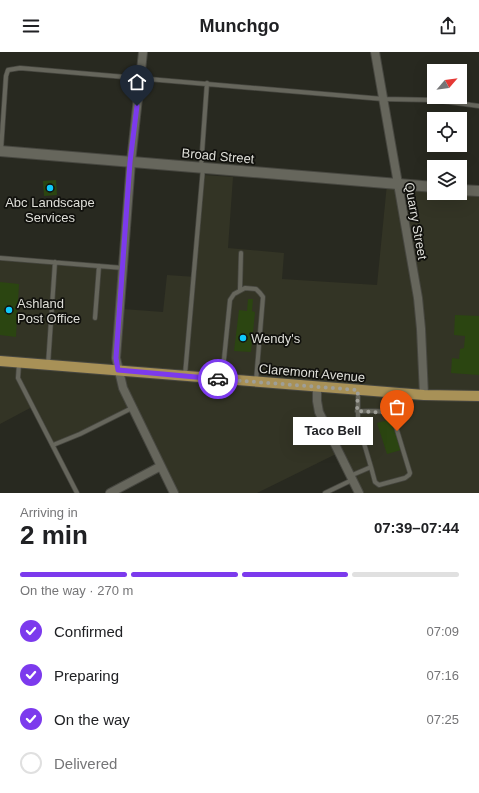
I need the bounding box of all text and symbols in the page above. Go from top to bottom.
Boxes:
icon: menu [20,15,42,37]
icon: share [437,15,459,37]
text: Munchgo [200,16,279,36]
north arrow [427,64,467,104]
map controls [427,64,467,200]
pin [120,65,154,106]
icon: home [126,71,148,93]
button: locate [427,112,467,152]
street label: Broad Street [181,145,255,167]
button: layers [427,160,467,200]
street label: Quarry Street [402,181,430,261]
marker: Abc Landscape Services [45,183,55,193]
place label: Abc Landscape Services [5,195,95,225]
place label: Ashland Post Office [17,296,80,326]
marker: Ashland Post Office [4,305,14,315]
place label: Wendy's [251,331,301,346]
marker: Wendy's [238,333,248,343]
courier [198,359,238,399]
street label: Claremont Avenue [258,361,366,385]
icon: car [207,368,229,390]
pin [380,390,414,431]
icon: bag [386,396,408,418]
callout: Taco Bell [293,417,373,445]
text: Taco Bell [305,423,361,438]
text: Arriving in [20,505,78,520]
text: 07:39–07:44 [374,519,459,536]
text: 2 min [20,520,88,550]
text: On the way · 270 m [20,583,133,598]
icon: check [20,620,42,642]
text: Confirmed [54,623,123,640]
text: 07:09 [426,624,459,639]
icon: check [20,664,42,686]
text: Preparing [54,667,119,684]
text: 07:16 [426,668,459,683]
icon: check [20,708,42,730]
text: On the way [54,711,130,728]
text: 07:25 [426,712,459,727]
text: Delivered [54,755,117,772]

